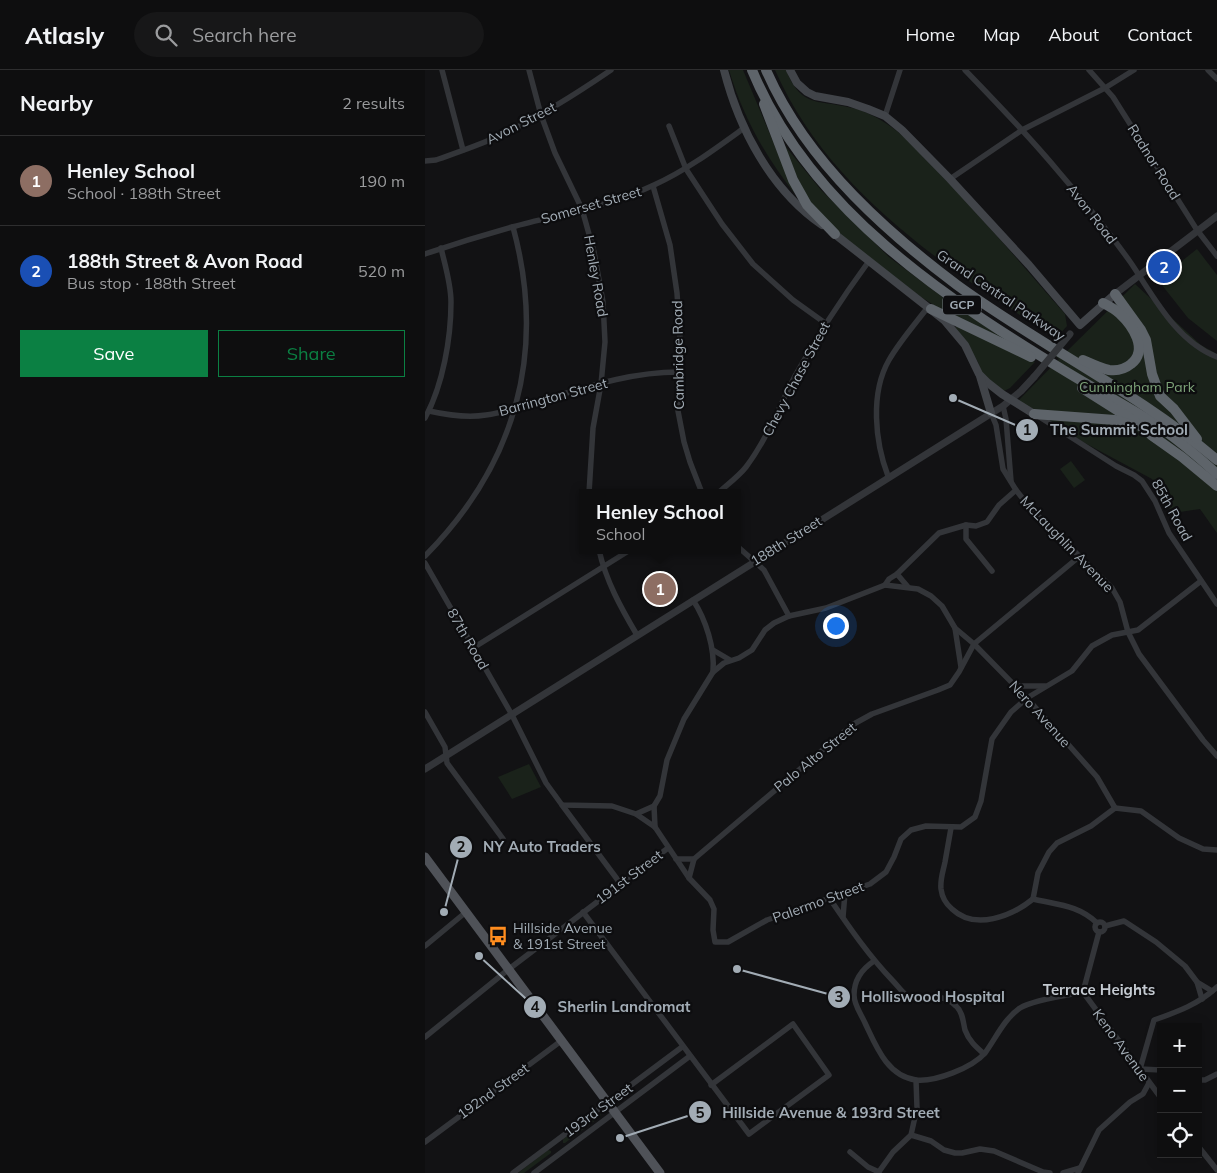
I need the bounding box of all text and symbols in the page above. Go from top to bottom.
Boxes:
search box [134,12,484,57]
text: Atlasly [25,20,104,50]
icon: search [152,21,180,49]
text: Search here [192,23,297,47]
text: Home [905,23,955,46]
text: Map [983,23,1020,46]
text: About [1048,23,1099,46]
text: Contact [1127,23,1192,46]
text: Nearby [20,90,93,116]
text: 2 results [342,93,405,113]
street label: Avon Street [483,98,559,148]
street label: Radnor Road [1124,121,1184,203]
text: Henley School [67,159,195,183]
text: 1 [31,171,41,191]
text: 190 m [358,171,405,191]
street label: Avon Road [1063,180,1121,248]
street label: Somerset Street [539,182,643,228]
text: School · 188th Street [67,183,221,203]
street label: Henley Road [580,234,612,318]
street label: Grand Central Parkway [933,245,1069,345]
pin: 2 [1148,248,1180,286]
text: 188th Street & Avon Road [67,249,303,273]
text: 2 [31,261,41,281]
text: 520 m [358,261,405,281]
text: Bus stop · 188th Street [67,273,236,293]
road number: GCP [943,296,981,314]
street label: Cambridge Road [668,300,688,410]
street label: Chevy Chase Street [758,319,834,439]
button: Save [20,330,208,377]
button: Share [218,330,405,377]
street label: Barrington Street [497,374,609,420]
park label: Cunningham Park [1079,378,1196,396]
callout: The Summit School [1015,415,1197,445]
text: 1 [1022,420,1032,439]
text: The Summit School [1050,420,1188,439]
street label: 85th Road [1148,476,1196,544]
popup [579,489,741,554]
street label: McLaughlin Avenue [1016,492,1118,596]
text: Henley School [596,500,724,524]
street label: 188th Street [747,512,825,570]
text: School [596,524,645,544]
pin: 1 [644,570,676,608]
street label: 87th Road [443,605,493,673]
your location [823,613,849,639]
street label: Nero Avenue [1005,677,1075,751]
street label: Palo Alto Street [770,718,860,796]
callout: NY Auto Traders [448,832,611,862]
text: 2 [456,837,466,856]
text: NY Auto Traders [483,837,601,856]
street label: 191st Street [592,846,666,908]
street label: Palermo Street [770,877,866,927]
place label: Hillside Avenue & 191st Street [513,919,612,953]
bus stop icon: Hillside Avenue & 191st Street [487,925,509,947]
district label: Terrace Heights [1043,980,1155,999]
callout: Holliswood Hospital [826,982,1015,1012]
text: 3 [834,987,844,1006]
text: Holliswood Hospital [861,987,1005,1006]
callout: Sherlin Landromat [523,992,701,1022]
text: 4 [530,997,540,1016]
text: Sherlin Landromat [558,997,691,1016]
street label: Keno Avenue [1089,1005,1153,1085]
map controls [1157,1023,1202,1158]
button: + [1157,1023,1202,1068]
street label: 192nd Street [454,1059,532,1123]
button: − [1157,1068,1202,1113]
street label: 193rd Street [560,1079,636,1141]
callout: Hillside Avenue & 193rd Street [687,1097,950,1127]
text: 5 [695,1103,705,1122]
text: Hillside Avenue & 193rd Street [722,1103,940,1122]
button: locate [1157,1113,1202,1158]

